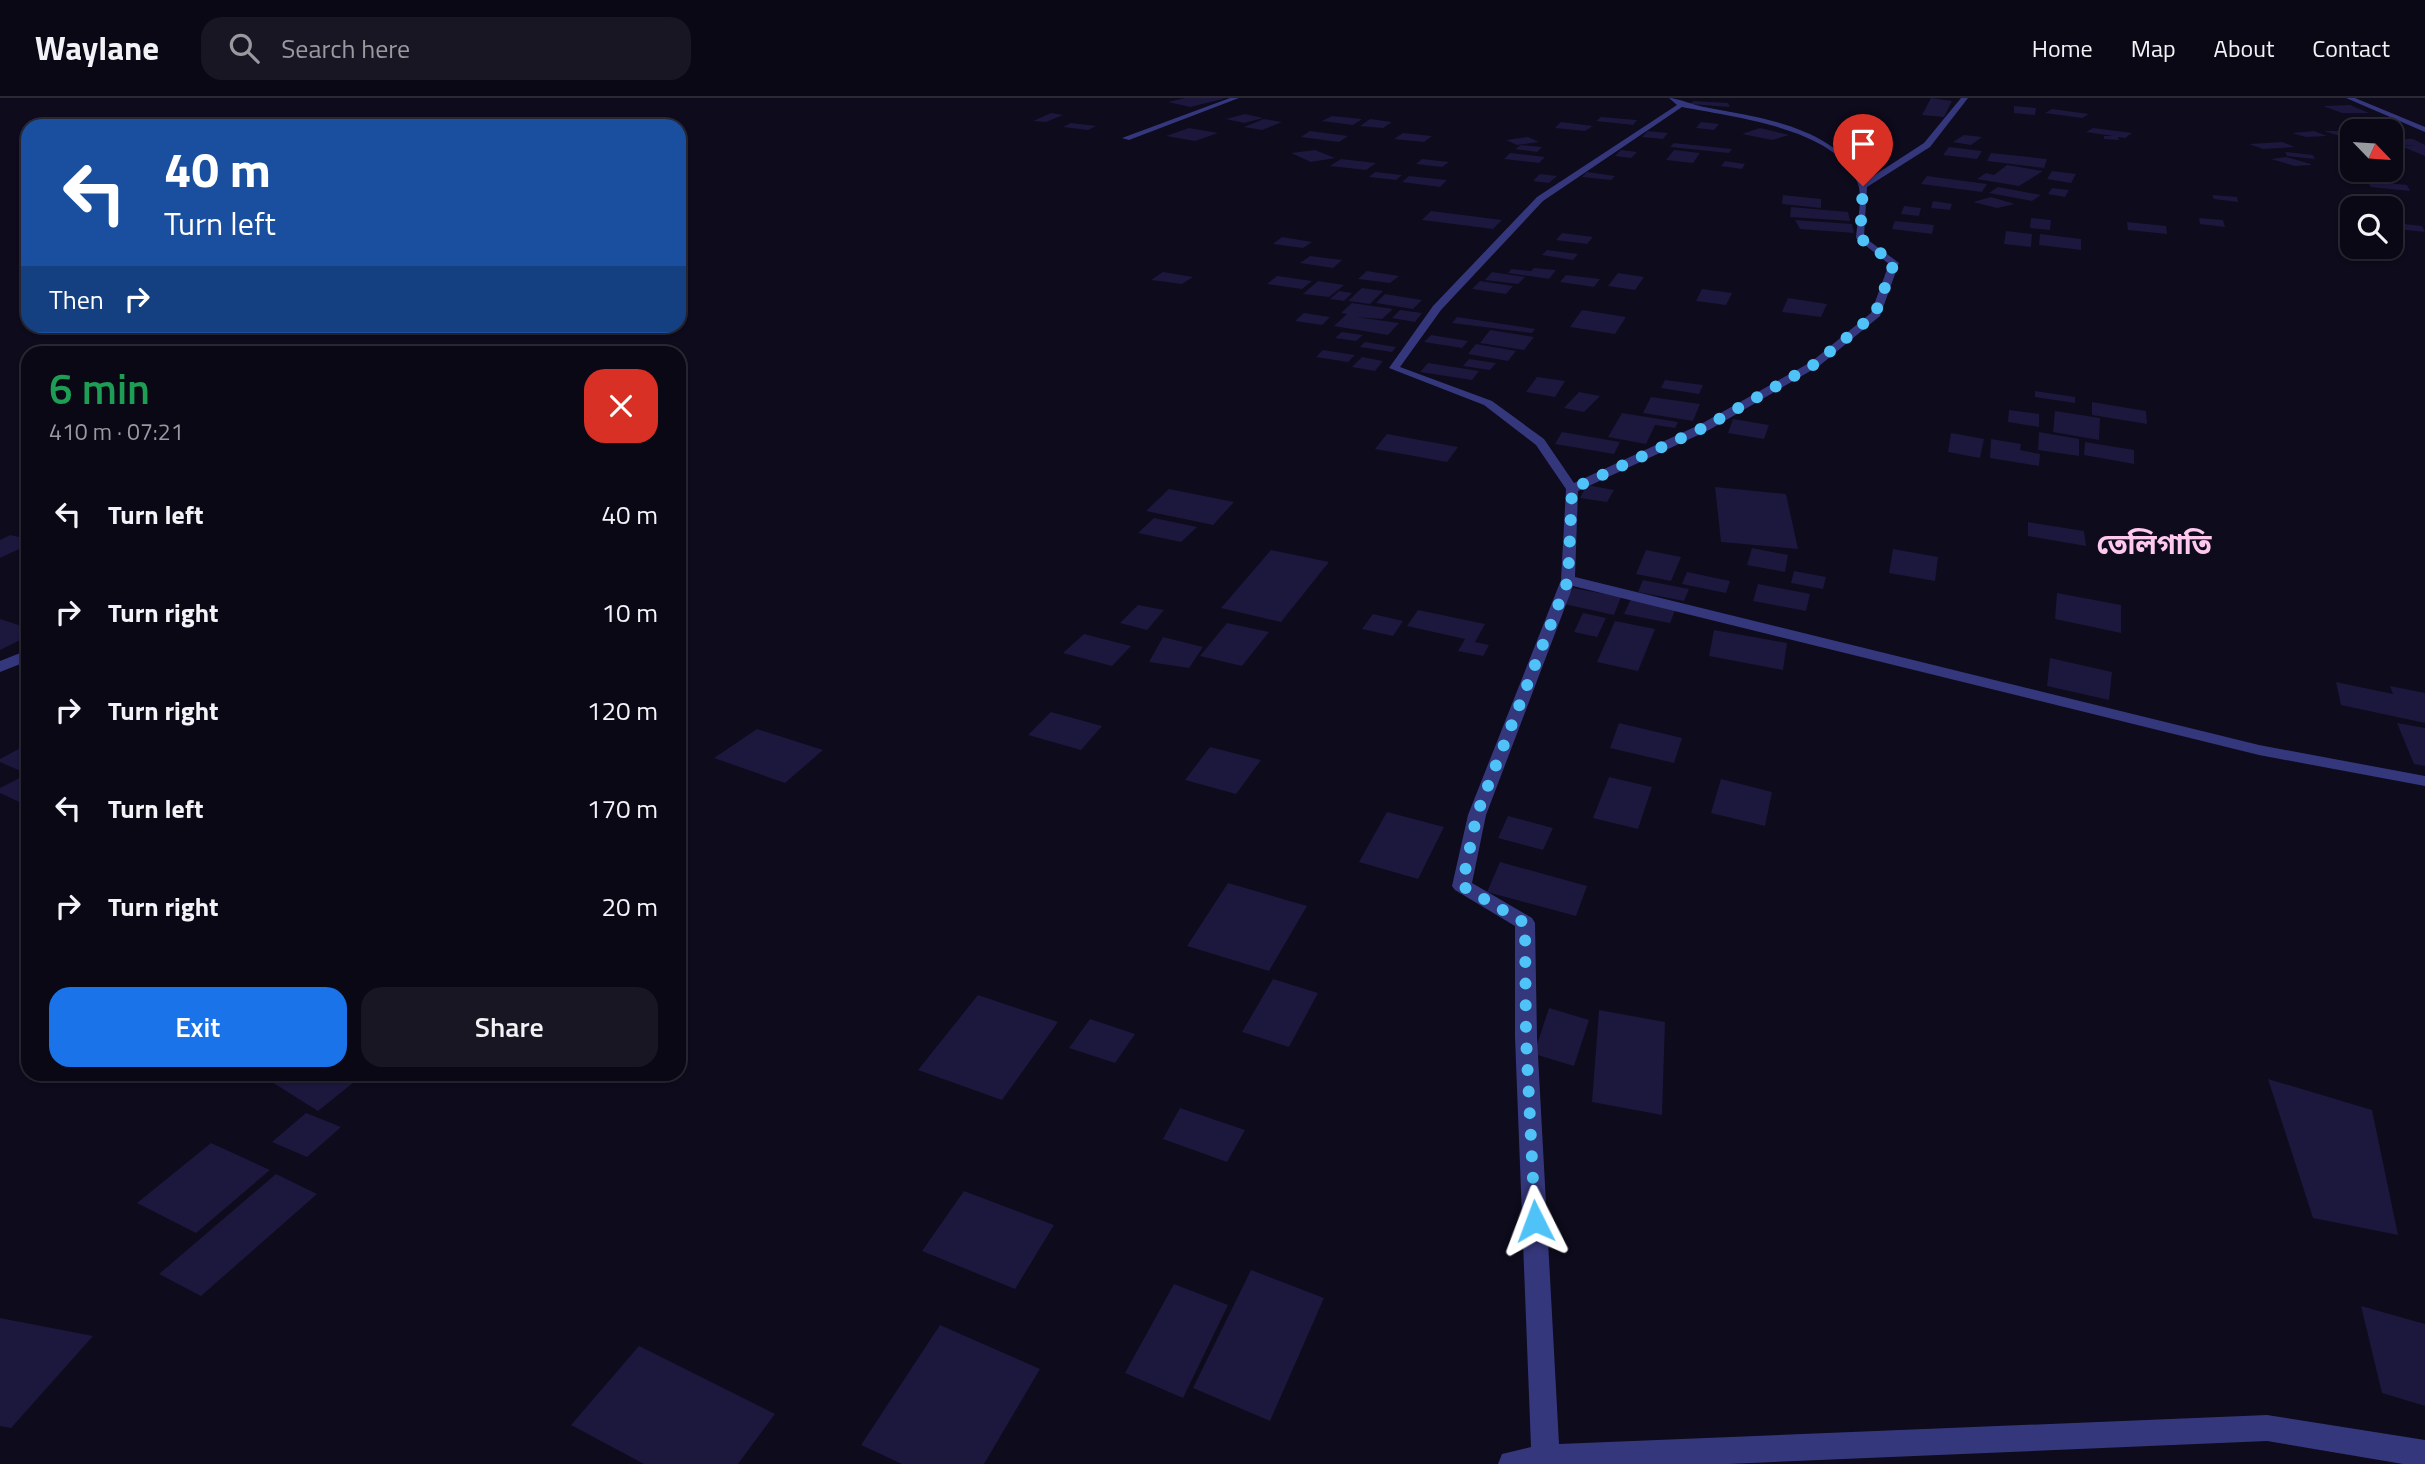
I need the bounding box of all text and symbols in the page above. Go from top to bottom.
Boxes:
search box [201,17,691,80]
text: Waylane [35,23,159,73]
icon: search [225,29,263,67]
text: Search here [281,29,410,68]
text: Home [2032,30,2093,66]
text: Map [2131,30,2176,66]
text: About [2214,30,2274,66]
text: Contact [2312,30,2390,66]
pin [1833,114,1893,186]
north arrow [2340,119,2403,182]
map controls [2340,119,2403,259]
icon: arrive [1844,125,1882,163]
text: 40 m [164,131,271,206]
icon: left [49,147,140,238]
button: search [2340,196,2403,259]
text: Turn left [164,199,276,247]
text: Then [49,280,104,319]
icon: right [118,280,156,318]
text: 6 min [49,356,150,420]
button: close [584,369,658,443]
text: 410 m · 07:21 [49,414,184,449]
icon: left [49,495,87,533]
text: Turn left [108,495,203,534]
text: 40 m [601,495,658,534]
district label: তেলিগাতি [2097,522,2212,565]
icon: right [49,593,87,631]
text: Turn right [108,593,219,632]
text: 10 m [601,593,658,632]
icon: right [49,691,87,729]
text: Turn right [108,691,219,730]
text: 120 m [587,691,658,730]
icon: left [49,789,87,827]
text: Turn left [108,789,203,828]
text: 170 m [587,789,658,828]
icon: right [49,887,87,925]
text: Turn right [108,887,219,926]
text: 20 m [601,887,658,926]
button: Exit [49,987,347,1067]
button: Share [361,987,658,1067]
position arrow [1498,1184,1572,1258]

